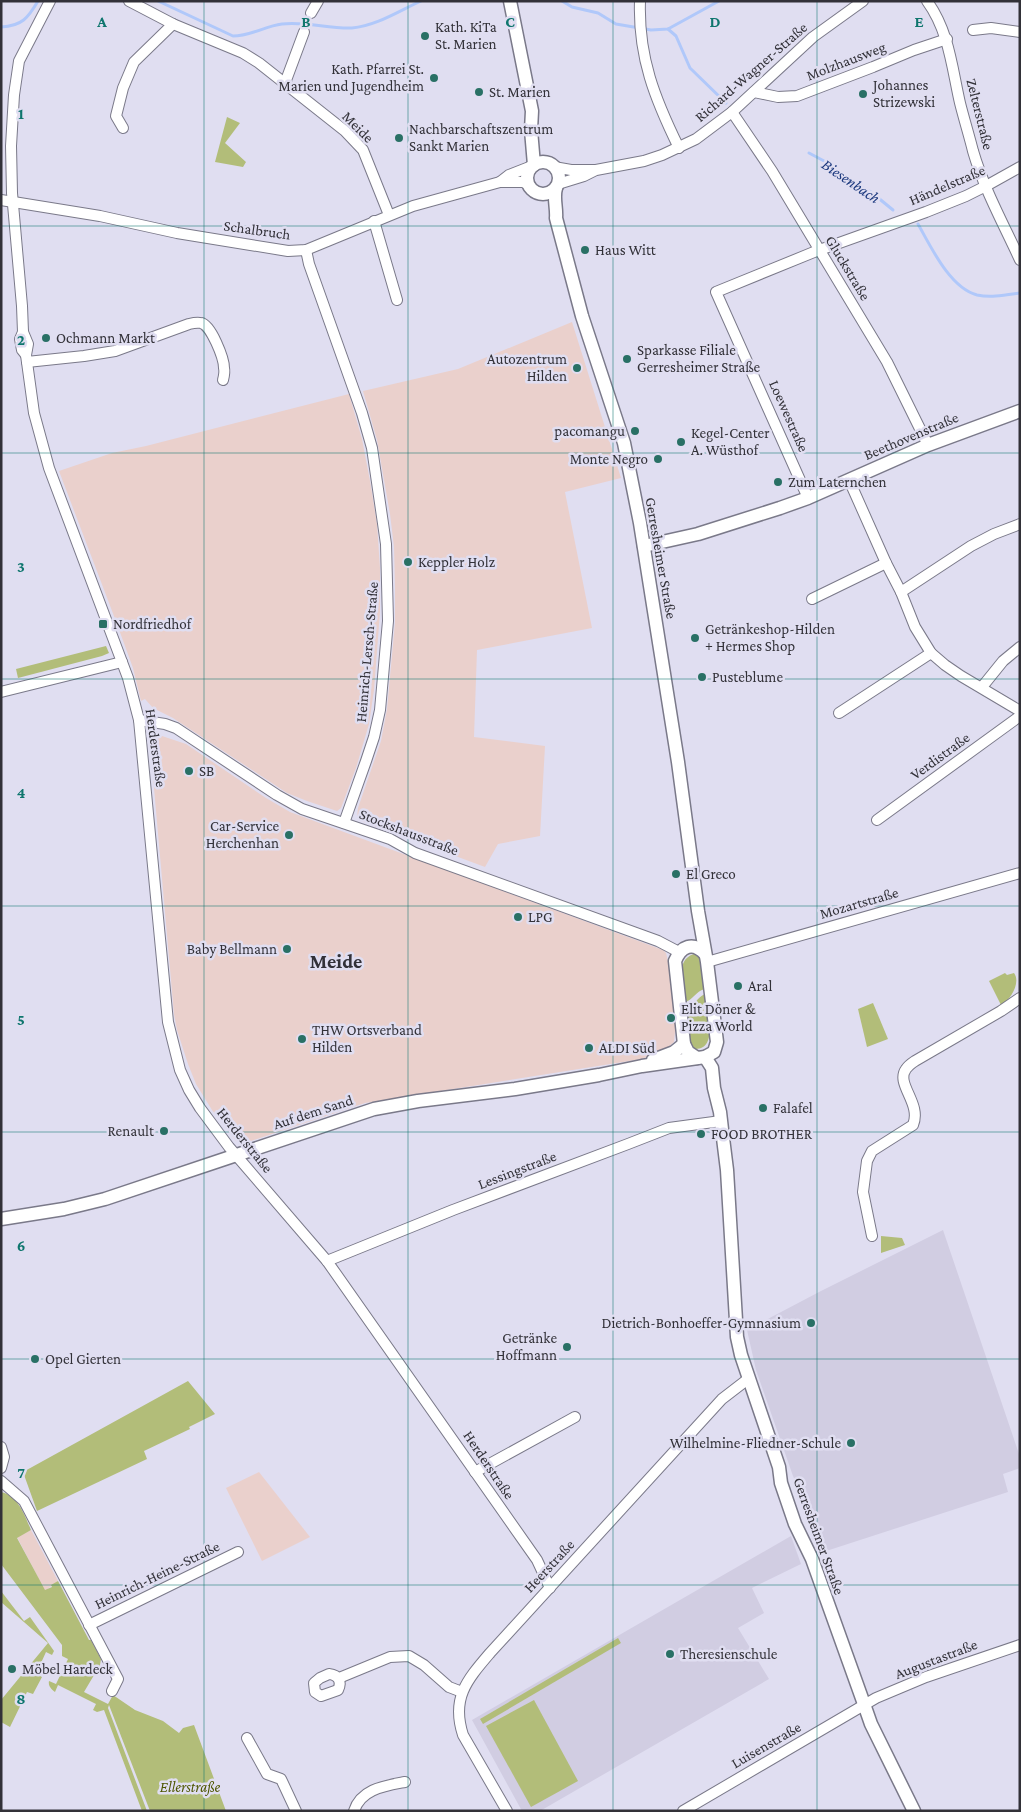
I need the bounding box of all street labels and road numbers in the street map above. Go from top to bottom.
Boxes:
street label: Richard-Wagner-Straße [692,19,811,126]
street label: Molzhausweg [804,39,888,84]
street label: Zelterstraße [963,77,997,152]
street label: Meide [339,108,377,146]
street label: Händelstraße [907,162,988,208]
street label: Schalbruch [223,217,291,243]
street label: Gluckstraße [822,233,874,303]
street label: Loewestraße [766,378,812,455]
street label: Beethovenstraße [861,409,961,463]
street label: Gerresheimer Straße [642,496,680,620]
street label: Heinrich-Lersch-Straße [353,581,381,723]
street label: Herderstraße [143,708,169,789]
street label: Verdistraße [907,729,973,783]
street label: Stockshausstraße [357,806,461,858]
street label: Mozartstraße [818,884,901,922]
street label: Auf dem Sand [271,1092,355,1132]
street label: Herderstraße [214,1104,276,1176]
street label: Lessingstraße [475,1148,559,1193]
street label: Herderstraße [460,1428,518,1503]
street label: Gerresheimer Straße [790,1475,848,1597]
street label: Heerstraße [521,1536,578,1596]
street label: Heinrich-Heine-Straße [92,1538,222,1612]
street label: Augustastraße [893,1636,980,1683]
street label: Luisenstraße [728,1718,804,1771]

